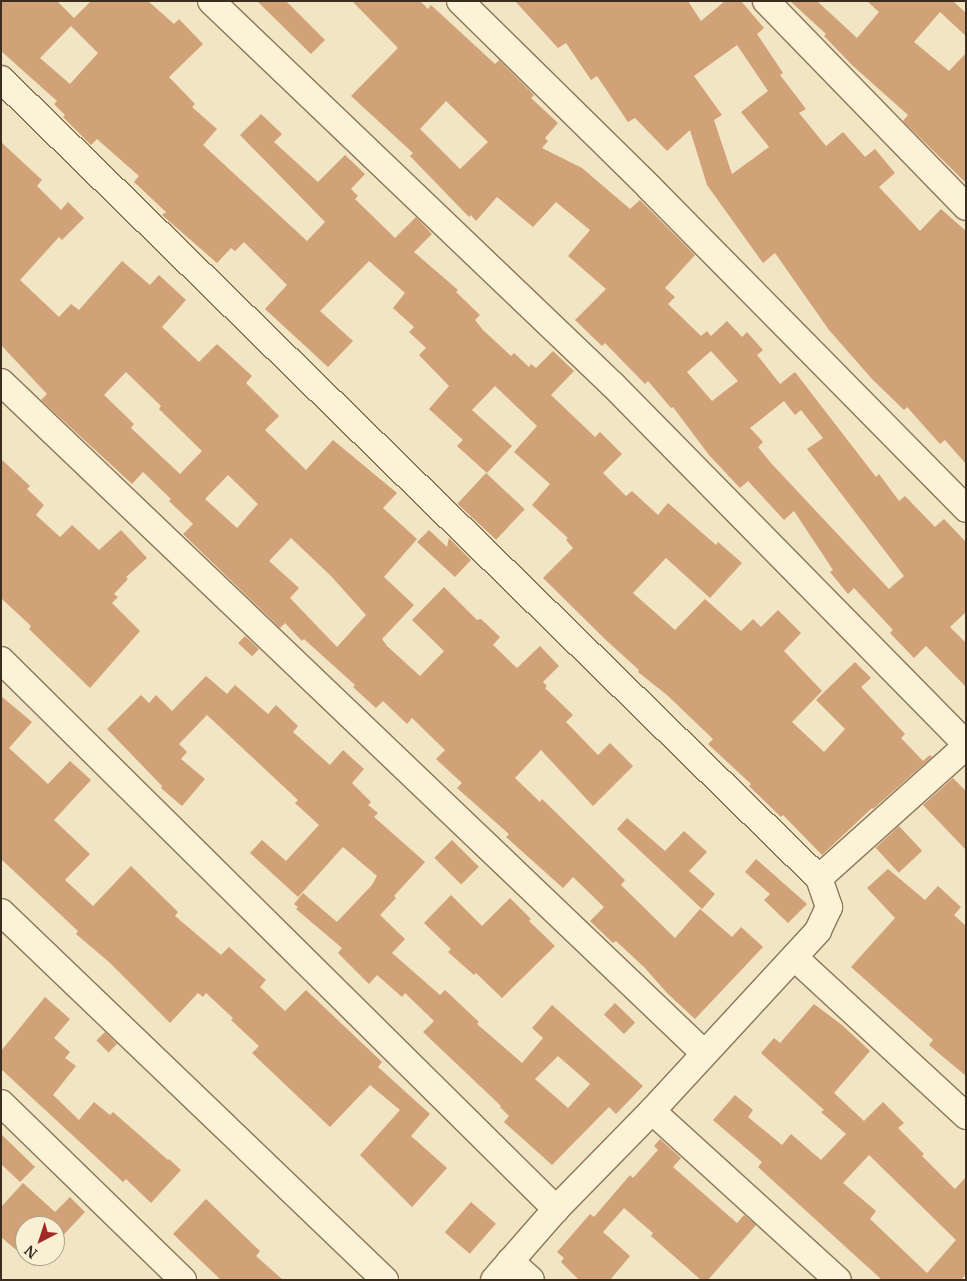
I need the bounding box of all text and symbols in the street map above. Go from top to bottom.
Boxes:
north arrow [15,1216,65,1266]
text: N [21,1241,41,1262]

